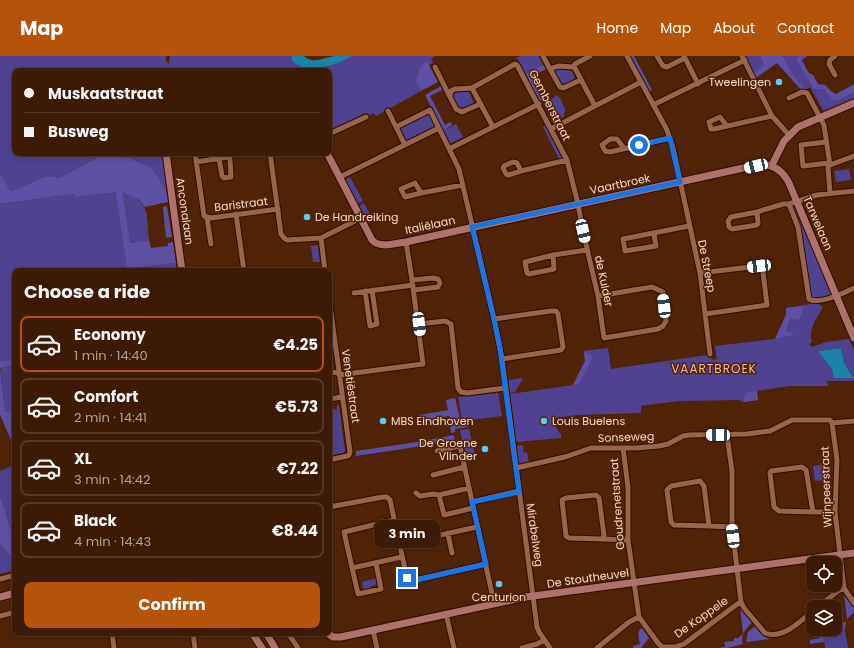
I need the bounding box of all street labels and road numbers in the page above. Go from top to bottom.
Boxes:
street label: Gemberstraat [525,67,575,143]
street label: Vaartbroek [588,170,652,198]
street label: Anconalaan [172,177,198,245]
street label: Baristraat [213,193,269,215]
street label: Tarwelaan [799,193,837,253]
street label: Italiëlaan [403,212,457,238]
street label: De Streep [694,238,720,294]
street label: de Kulder [591,254,617,308]
street label: Venetiëstraat [338,348,364,424]
street label: Sonseweg [598,428,654,446]
street label: Wijnpeerstraat [817,446,835,528]
street label: Goudrenetstraat [606,458,628,550]
street label: Mirabelweg [523,502,547,568]
street label: De Stoutheuvel [546,564,630,592]
street label: De Koppele [671,592,731,641]

